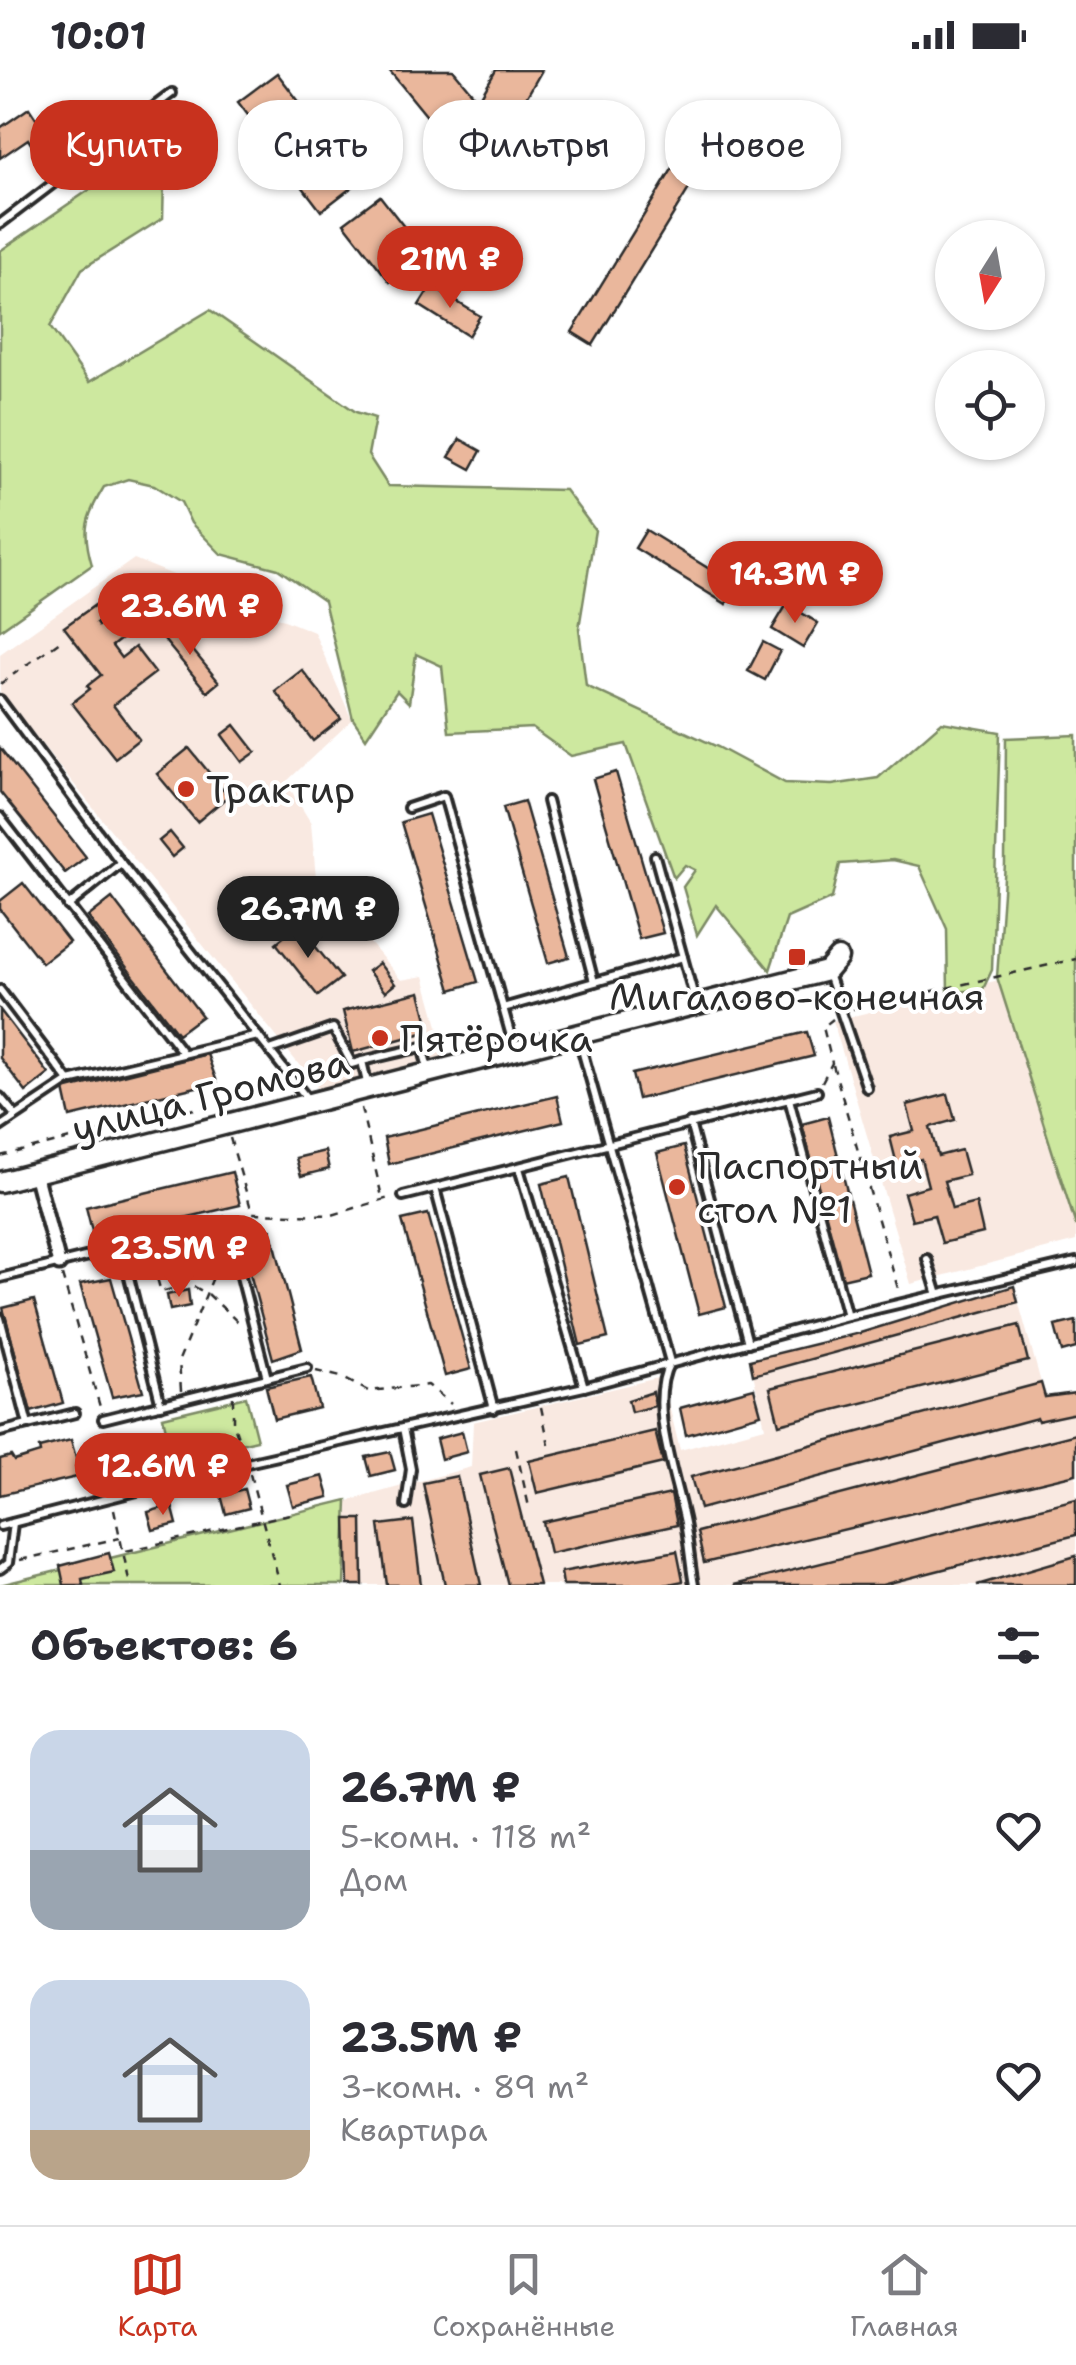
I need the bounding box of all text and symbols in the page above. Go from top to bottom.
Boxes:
text: 10:01 [50,10,147,61]
chip: Купить [30,100,218,190]
chip: Снять [238,100,403,190]
chip: Фильтры [423,100,645,190]
chip: Новое [665,100,841,190]
north arrow [935,220,1045,330]
map controls [935,220,1045,460]
pin: 21M ₽ [380,226,520,311]
text: 21M ₽ [399,237,501,280]
button: locate [935,350,1045,460]
pin: 14.3M ₽ [703,541,887,626]
text: 14.3M ₽ [729,552,861,595]
pin: 23.6M ₽ [98,573,282,658]
text: 23.6M ₽ [120,584,260,627]
place label: Трактир [206,764,355,815]
marker: Трактир [175,778,197,800]
pin: 26.7M ₽ [216,876,400,961]
text: 26.7M ₽ [239,887,377,930]
marker: Мигалово-конечная [786,946,808,968]
place label: Мигалово-конечная [609,971,985,1022]
place label: Пятёрочка [400,1013,593,1064]
marker: Пятёрочка [369,1027,391,1049]
street label: улица Громова [66,1036,354,1154]
place label: Паспортный стол №1 [697,1140,923,1235]
marker: Паспортный стол №1 [666,1176,688,1198]
pin: 23.5M ₽ [87,1215,271,1300]
text: 23.5M ₽ [110,1226,248,1269]
pin: 12.6M ₽ [71,1433,255,1518]
text: 12.6M ₽ [97,1444,229,1487]
text: Объектов: 6 [30,1617,298,1673]
icon: filters [991,1618,1046,1673]
text: 26.7M ₽ [340,1759,521,1815]
icon: home [110,1770,230,1890]
icon: heart [991,1803,1046,1858]
text: 5-комн. · 118 m² [340,1815,591,1858]
text: Дом [340,1858,408,1901]
text: 23.5M ₽ [340,2009,522,2065]
icon: home [110,2020,230,2140]
icon: heart [991,2053,1046,2108]
text: 3-комн. · 89 m² [340,2065,589,2108]
text: Квартира [340,2108,488,2151]
tab: Карта [117,2247,198,2345]
tab: Сохранённые [432,2247,615,2345]
tab: Главная [850,2247,959,2345]

